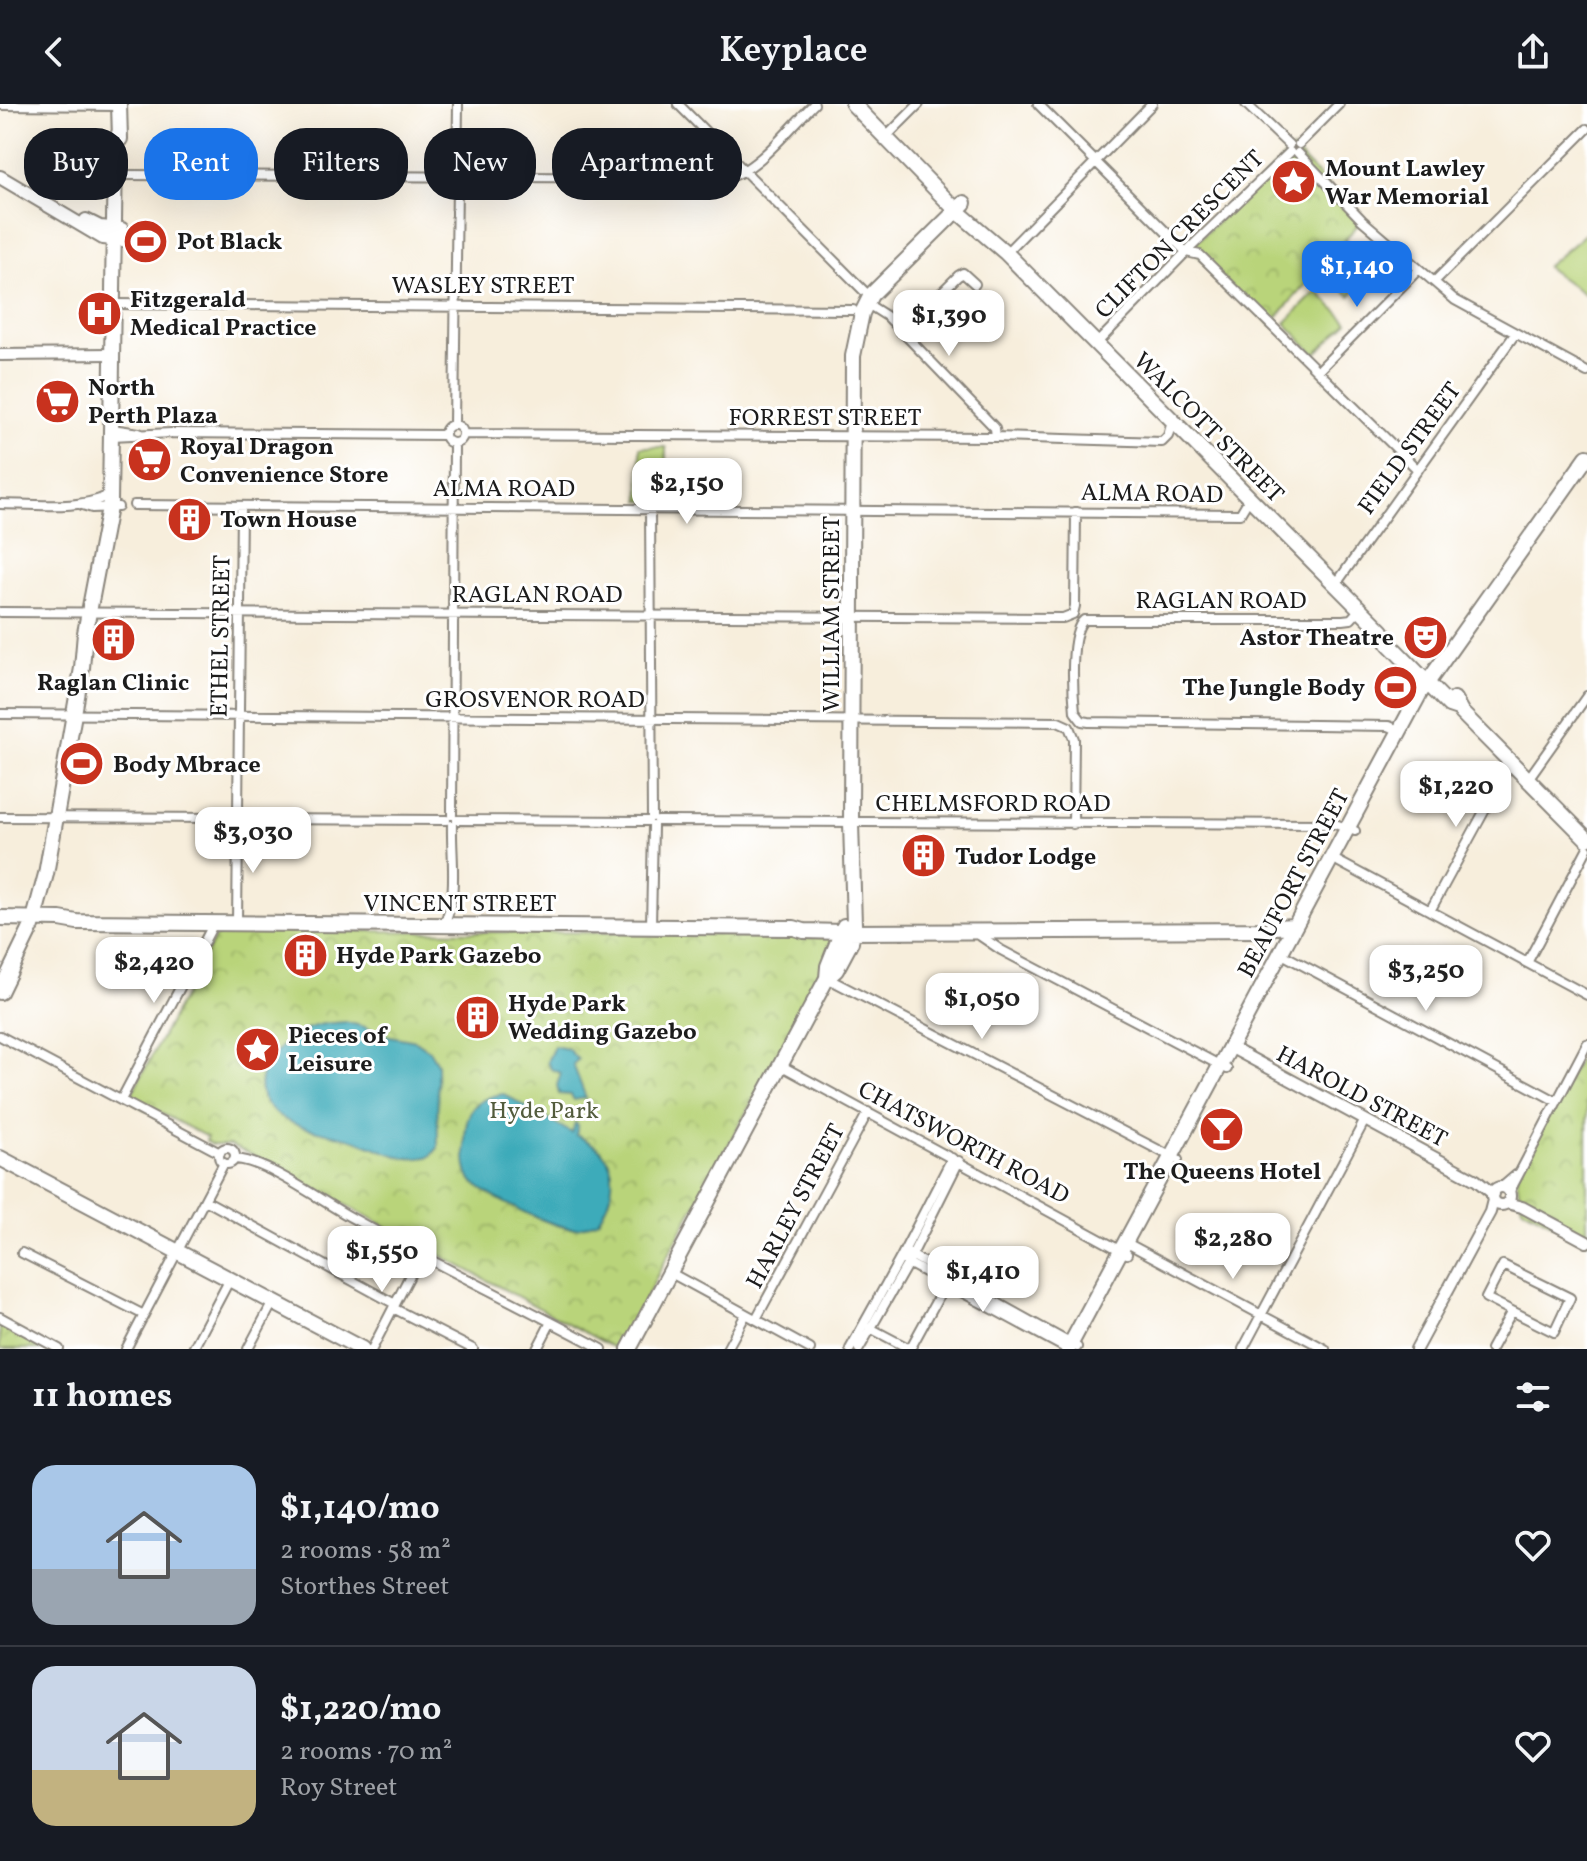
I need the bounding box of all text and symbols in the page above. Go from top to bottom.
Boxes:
text: Keyplace [719,27,868,77]
icon: back [32,30,76,74]
icon: share [1511,30,1555,74]
chip: Buy [24,128,128,200]
chip: Rent [144,128,258,200]
chip: Filters [274,128,408,200]
chip: New [424,128,536,200]
chip: Apartment [552,128,742,200]
street label: CLIFTON CRESCENT [1088,143,1273,328]
place label: Mount Lawley War Memorial [1325,153,1489,215]
place icon: Mount Lawley War Memorial [1270,158,1318,206]
sports icon: Pot Black [122,217,170,265]
place label: Pot Black [177,226,283,260]
pin: $1,140 [1292,241,1422,309]
text: $1,140 [1320,249,1394,285]
street label: WASLEY STREET [392,270,574,304]
place label: Fitzgerald Medical Practice [130,284,317,346]
hospital icon: Fitzgerald Medical Practice [75,289,123,337]
pin: $1,390 [884,290,1014,358]
text: $1,390 [911,298,987,334]
street label: WALCOTT STREET [1124,345,1291,512]
place label: North Perth Plaza [88,372,218,434]
street label: FIELD STREET [1351,376,1470,523]
supermarket icon: North Perth Plaza [33,377,81,425]
street label: FORREST STREET [728,402,922,436]
place label: Royal Dragon Convenience Store [180,431,388,493]
supermarket icon: Royal Dragon Convenience Store [125,436,173,484]
pin: $2,150 [622,458,752,526]
text: $2,150 [650,466,724,502]
street label: ALMA ROAD [433,473,575,507]
street label: ALMA ROAD [1081,477,1223,513]
building icon: Town House [165,495,213,543]
place label: Town House [220,504,357,538]
street label: WILLIAM STREET [816,516,850,712]
street label: ETHEL STREET [204,554,240,718]
street label: RAGLAN ROAD [451,579,623,613]
street label: RAGLAN ROAD [1135,585,1307,619]
theatre icon: Astor Theatre [1401,613,1449,661]
building icon: Raglan Clinic [89,616,137,664]
place label: Astor Theatre [1239,622,1394,656]
sports icon: The Jungle Body [1372,663,1420,711]
place label: Raglan Clinic [37,667,189,701]
place label: The Jungle Body [1182,672,1366,706]
street label: GROSVENOR ROAD [425,684,645,718]
sports icon: Body Mbrace [58,740,106,788]
place label: Body Mbrace [113,749,261,783]
pin: $1,220 [1391,761,1521,829]
text: $1,220 [1418,769,1494,805]
street label: BEAUFORT STREET [1231,783,1359,984]
street label: CHELMSFORD ROAD [876,788,1110,822]
pin: $3,030 [188,807,318,875]
text: $3,030 [213,815,293,851]
building icon: Tudor Lodge [900,832,948,880]
place label: Tudor Lodge [955,841,1096,875]
street label: VINCENT STREET [363,888,557,922]
building icon: Hyde Park Gazebo [281,931,329,979]
pin: $2,420 [89,937,219,1005]
place label: Hyde Park Gazebo [336,940,542,974]
text: $2,420 [114,945,194,981]
pin: $3,250 [1361,945,1491,1013]
text: $3,250 [1387,953,1465,989]
pin: $1,050 [917,973,1047,1041]
text: $1,050 [944,981,1020,1017]
place label: Hyde Park Wedding Gazebo [508,988,697,1050]
building icon: Hyde Park Wedding Gazebo [453,993,501,1041]
place label: Pieces of Leisure [288,1020,389,1082]
place icon: Pieces of Leisure [233,1025,281,1073]
street label: HAROLD STREET [1270,1038,1453,1157]
street label: CHATSWORTH ROAD [851,1074,1075,1214]
park label: Hyde Park [489,1095,599,1129]
bar icon: The Queens Hotel [1198,1105,1246,1153]
street label: HARLEY STREET [739,1118,855,1295]
place label: The Queens Hotel [1123,1156,1321,1190]
pin: $2,280 [1168,1213,1298,1281]
text: $2,280 [1193,1221,1273,1257]
pin: $1,550 [317,1226,447,1294]
text: $1,550 [345,1234,419,1270]
pin: $1,410 [918,1246,1048,1314]
text: $1,410 [946,1254,1020,1290]
text: 11 homes [32,1374,172,1421]
icon: filters [1511,1375,1555,1419]
text: $1,140/mo [280,1486,440,1533]
icon: home [96,1497,192,1593]
icon: heart [1511,1523,1555,1567]
text: 2 rooms · 58 m² [280,1533,451,1569]
text: Storthes Street [280,1569,449,1605]
text: $1,220/mo [280,1687,441,1734]
icon: home [96,1698,192,1794]
icon: heart [1511,1724,1555,1768]
text: 2 rooms · 70 m² [280,1734,452,1770]
text: Roy Street [280,1770,397,1806]

